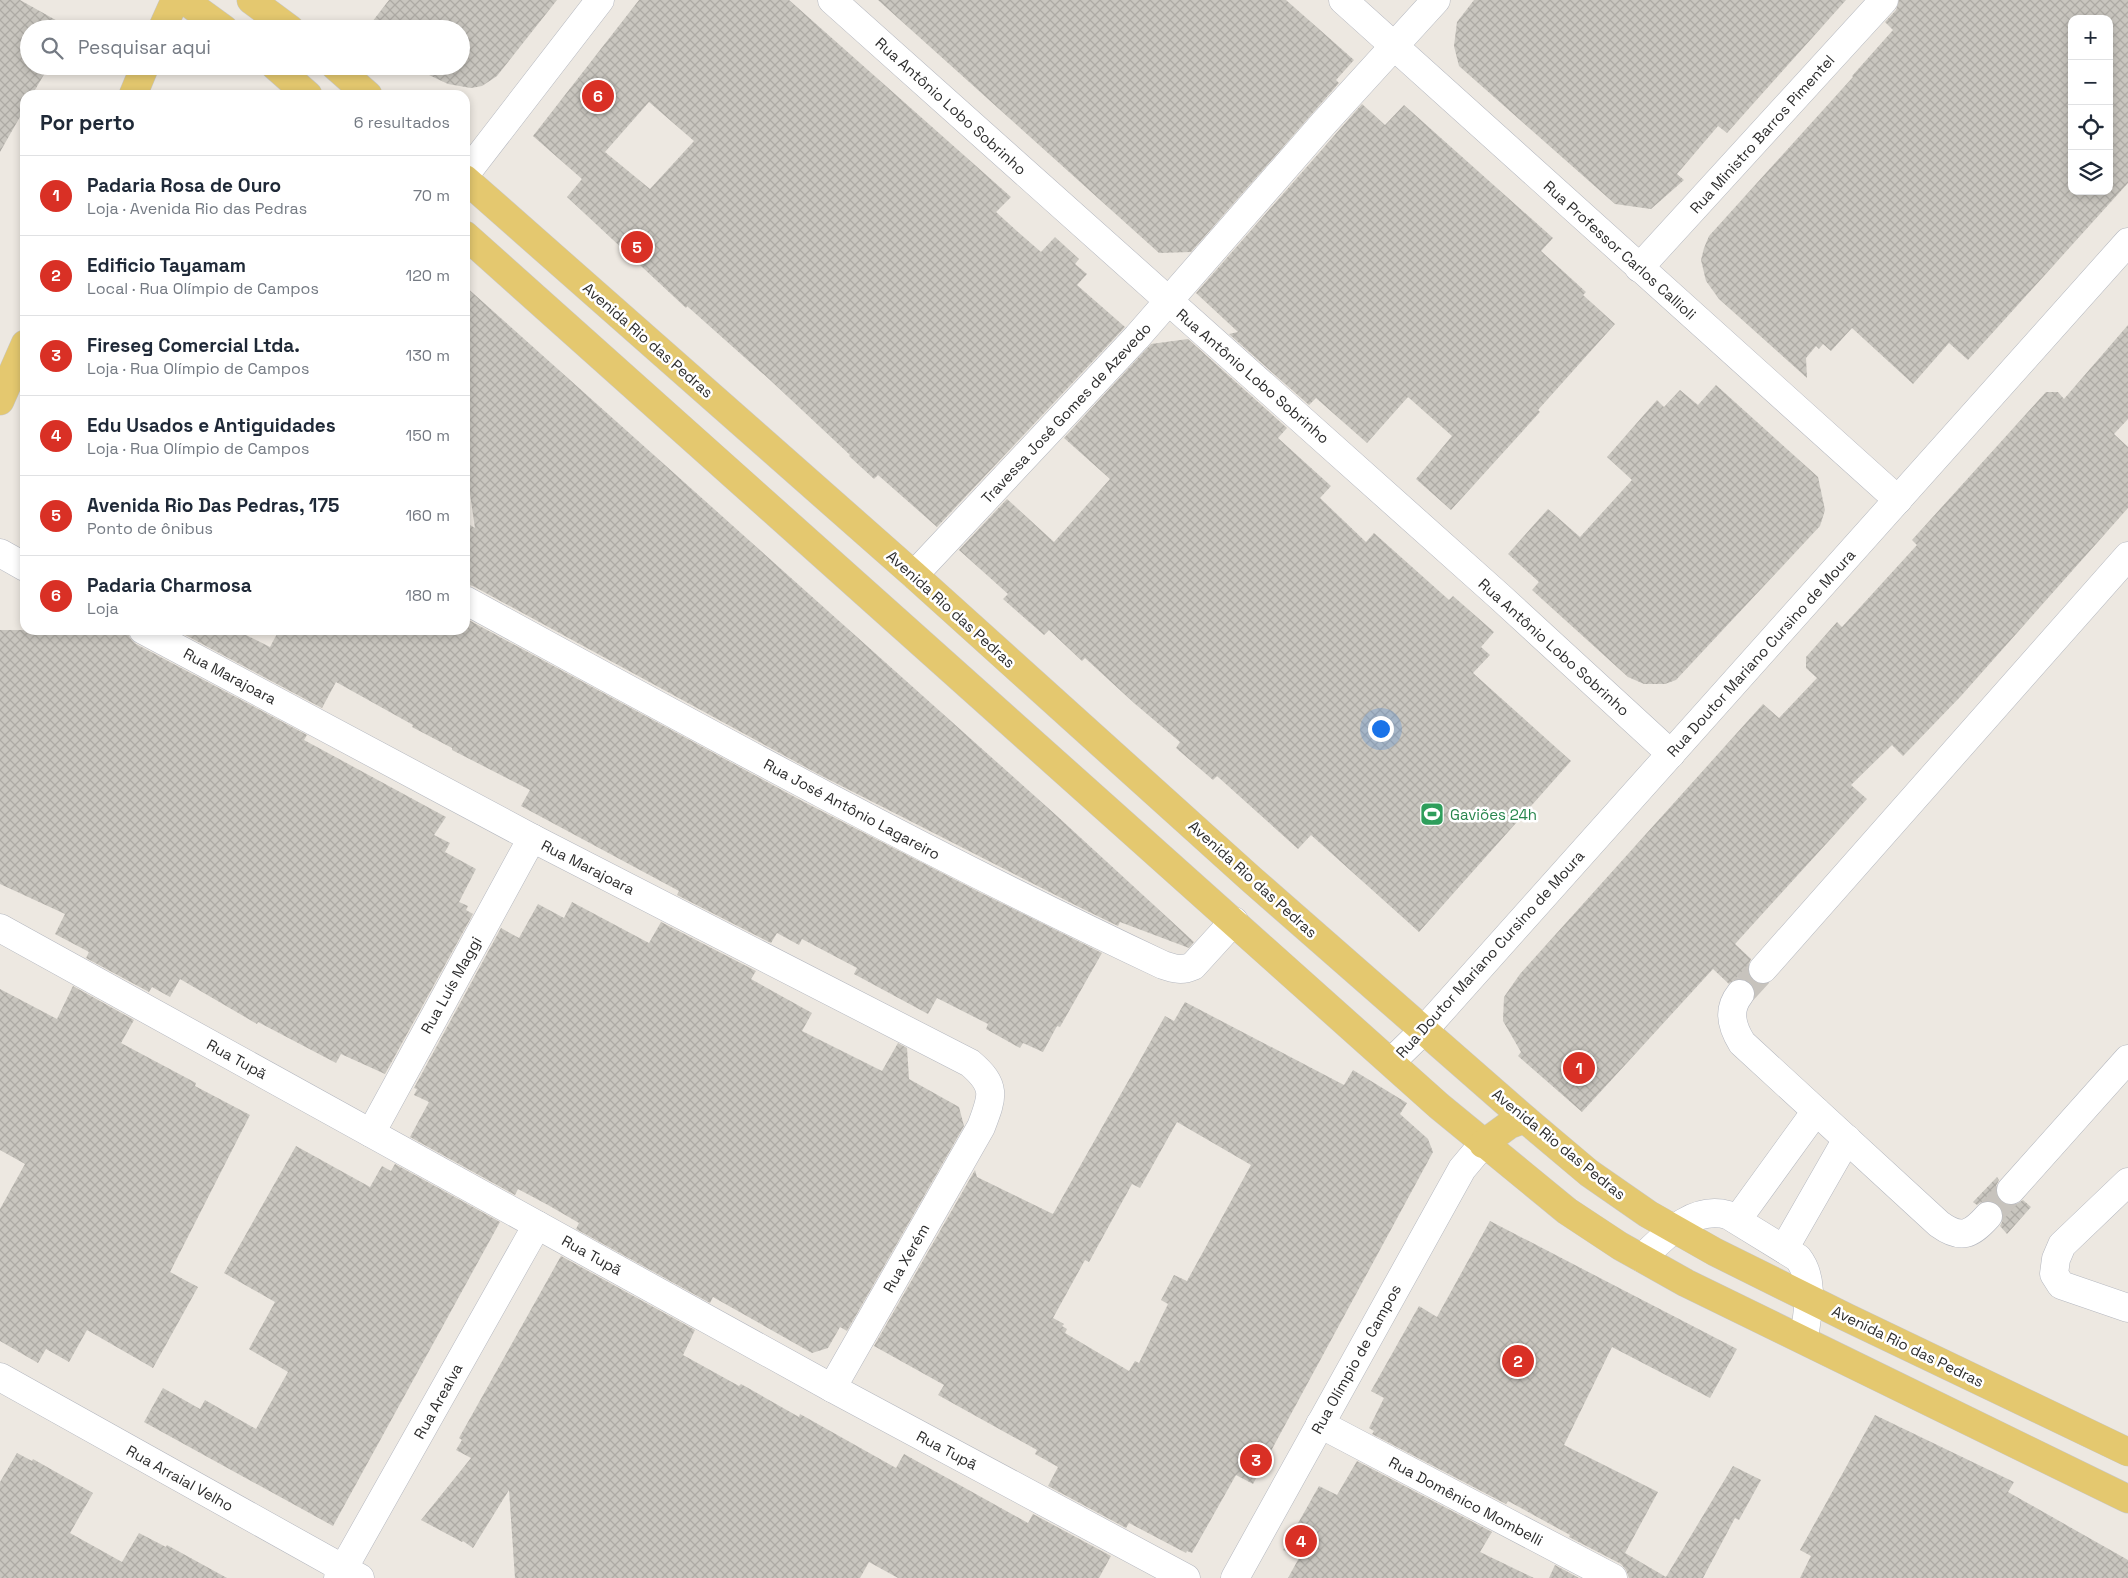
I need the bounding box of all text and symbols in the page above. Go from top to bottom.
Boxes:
map controls [2068,15,2113,195]
button: + [2068,15,2113,60]
search box [20,20,470,75]
street label: Rua Antônio Lobo Sobrinho [872,33,1030,179]
icon: search [38,34,66,62]
text: Pesquisar aqui [78,35,211,60]
street label: Rua Ministro Barros Pimentel [1686,51,1838,217]
button: − [2068,60,2113,105]
pin: 6 [582,77,614,115]
button: locate [2068,105,2113,150]
text: Por perto [40,109,135,136]
text: 6 resultados [354,112,450,133]
button: layers [2068,150,2113,195]
text: Padaria Rosa de Ouro [87,173,281,198]
street label: Rua Professor Carlos Callioli [1540,176,1700,324]
text: 1 [52,185,60,206]
text: 70 m [413,185,450,206]
text: Loja · Avenida Rio das Pedras [87,198,307,219]
pin: 5 [621,228,653,266]
text: Edificio Tayamam [87,253,246,278]
text: 2 [51,265,61,286]
text: 120 m [406,265,450,286]
text: Local · Rua Olímpio de Campos [87,278,319,299]
street label: Avenida Rio das Pedras [579,278,717,402]
street label: Rua Antônio Lobo Sobrinho [1173,304,1333,448]
street label: Travessa José Gomes de Azevedo [977,319,1155,507]
text: Fireseg Comercial Ltda. [87,333,300,358]
text: 3 [51,345,61,366]
text: 130 m [406,345,450,366]
text: Loja · Rua Olímpio de Campos [87,358,309,379]
text: Edu Usados e Antiguidades [87,413,336,438]
text: 4 [51,425,61,446]
text: 150 m [406,425,450,446]
text: Loja · Rua Olímpio de Campos [87,438,309,459]
text: Avenida Rio Das Pedras, 175 [87,493,339,518]
text: 5 [51,505,61,526]
text: 160 m [405,505,450,526]
text: Ponto de ônibus [87,518,213,539]
street label: Rua Doutor Mariano Cursino de Moura [1663,545,1860,761]
street label: Avenida Rio das Pedras [883,546,1019,672]
text: Padaria Charmosa [87,573,252,598]
street label: Rua Antônio Lobo Sobrinho [1475,574,1633,720]
text: 6 [51,585,61,606]
text: 180 m [405,585,450,606]
text: Loja [87,598,119,619]
street label: Rua Marajoara [180,644,280,709]
your location [1368,716,1394,742]
street label: Rua José Antônio Lagareiro [761,754,943,864]
sports icon: Gaviões 24h [1419,801,1445,827]
place label: Gaviões 24h [1450,805,1537,824]
street label: Avenida Rio das Pedras [1185,816,1321,942]
street label: Rua Marajoara [538,835,638,899]
street label: Rua Doutor Mariano Cursino de Moura [1392,846,1589,1062]
street label: Rua Luís Maggi [416,933,486,1037]
street label: Rua Tupã [204,1035,271,1083]
pin: 1 [1563,1049,1595,1087]
street label: Avenida Rio das Pedras [1488,1084,1630,1204]
street label: Rua Xerém [879,1220,933,1296]
street label: Rua Tupã [559,1231,626,1279]
street label: Rua Olímpio de Campos [1307,1281,1405,1437]
street label: Avenida Rio das Pedras [1829,1301,1987,1391]
pin: 2 [1502,1342,1534,1380]
street label: Rua Arealva [409,1360,467,1442]
street label: Rua Tupã [913,1426,981,1474]
street label: Rua Arraial Velho [123,1441,237,1515]
pin: 3 [1240,1441,1272,1479]
street label: Rua Domênico Mombelli [1386,1452,1546,1550]
pin: 4 [1285,1522,1317,1560]

